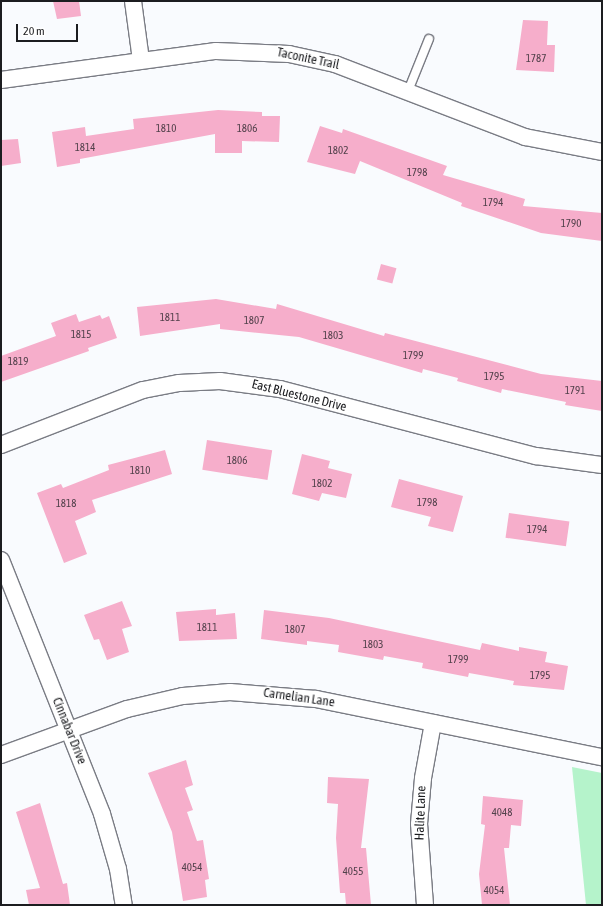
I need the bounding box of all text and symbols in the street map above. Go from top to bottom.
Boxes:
scale bar [18,16,80,42]
text: 20 m [23,24,45,38]
street label: Taconite Trail [275,45,341,73]
house number: 1787 [526,51,546,65]
house number: 1810 [156,121,176,135]
house number: 1806 [237,121,257,135]
house number: 1814 [75,140,95,154]
house number: 1802 [328,143,348,157]
house number: 1798 [407,165,427,179]
house number: 1794 [483,195,503,209]
house number: 1790 [561,216,581,230]
house number: 1811 [160,310,180,324]
house number: 1807 [244,313,264,327]
house number: 1815 [71,327,91,341]
house number: 1803 [323,328,343,342]
house number: 1799 [403,348,423,362]
house number: 1819 [8,354,28,368]
house number: 1795 [484,369,504,383]
street label: East Bluestone Drive [250,377,348,415]
house number: 1791 [565,383,585,397]
house number: 1806 [227,453,247,467]
house number: 1810 [130,463,150,477]
house number: 1802 [312,476,332,490]
house number: 1798 [417,495,437,509]
house number: 1818 [56,496,76,510]
house number: 1794 [527,522,547,536]
house number: 1811 [197,620,217,634]
house number: 1807 [285,622,305,636]
house number: 1803 [363,637,383,651]
house number: 1799 [448,652,468,666]
house number: 1795 [530,668,550,682]
street label: Carnelian Lane [262,685,336,711]
street label: Cinnabar Drive [49,695,89,767]
street label: Halite Lane [412,785,430,841]
house number: 4048 [492,805,512,819]
house number: 4054 [182,860,202,874]
house number: 4055 [343,864,363,878]
house number: 4054 [484,883,504,897]

